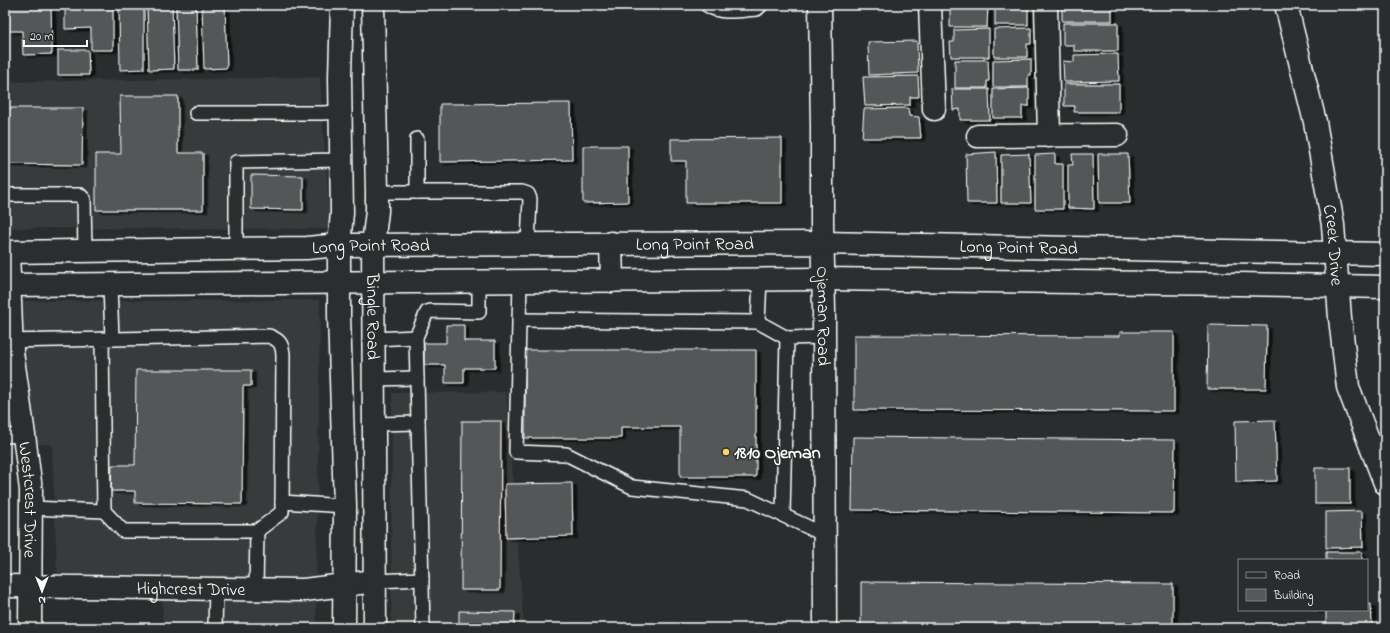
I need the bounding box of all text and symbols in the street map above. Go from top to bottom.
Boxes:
scale bar [24,22,87,48]
text: 20 m [30,28,53,46]
street label: Creek Drive [1315,202,1349,288]
street label: Long Point Road [636,232,754,260]
street label: Long Point Road [311,234,430,262]
street label: Long Point Road [959,235,1078,263]
street label: Ojeman Road [808,266,835,366]
street label: Bingle Road [357,272,385,360]
street label: Westcrest Drive [10,440,42,559]
place label: 1810 Ojeman [734,441,821,467]
marker: 1810 Ojeman [721,447,731,457]
legend [1238,559,1368,611]
text: Road [1274,567,1300,585]
north arrow [22,571,62,611]
street label: Highcrest Drive [136,577,246,604]
text: Building [1273,587,1313,606]
text: N [38,592,46,608]

